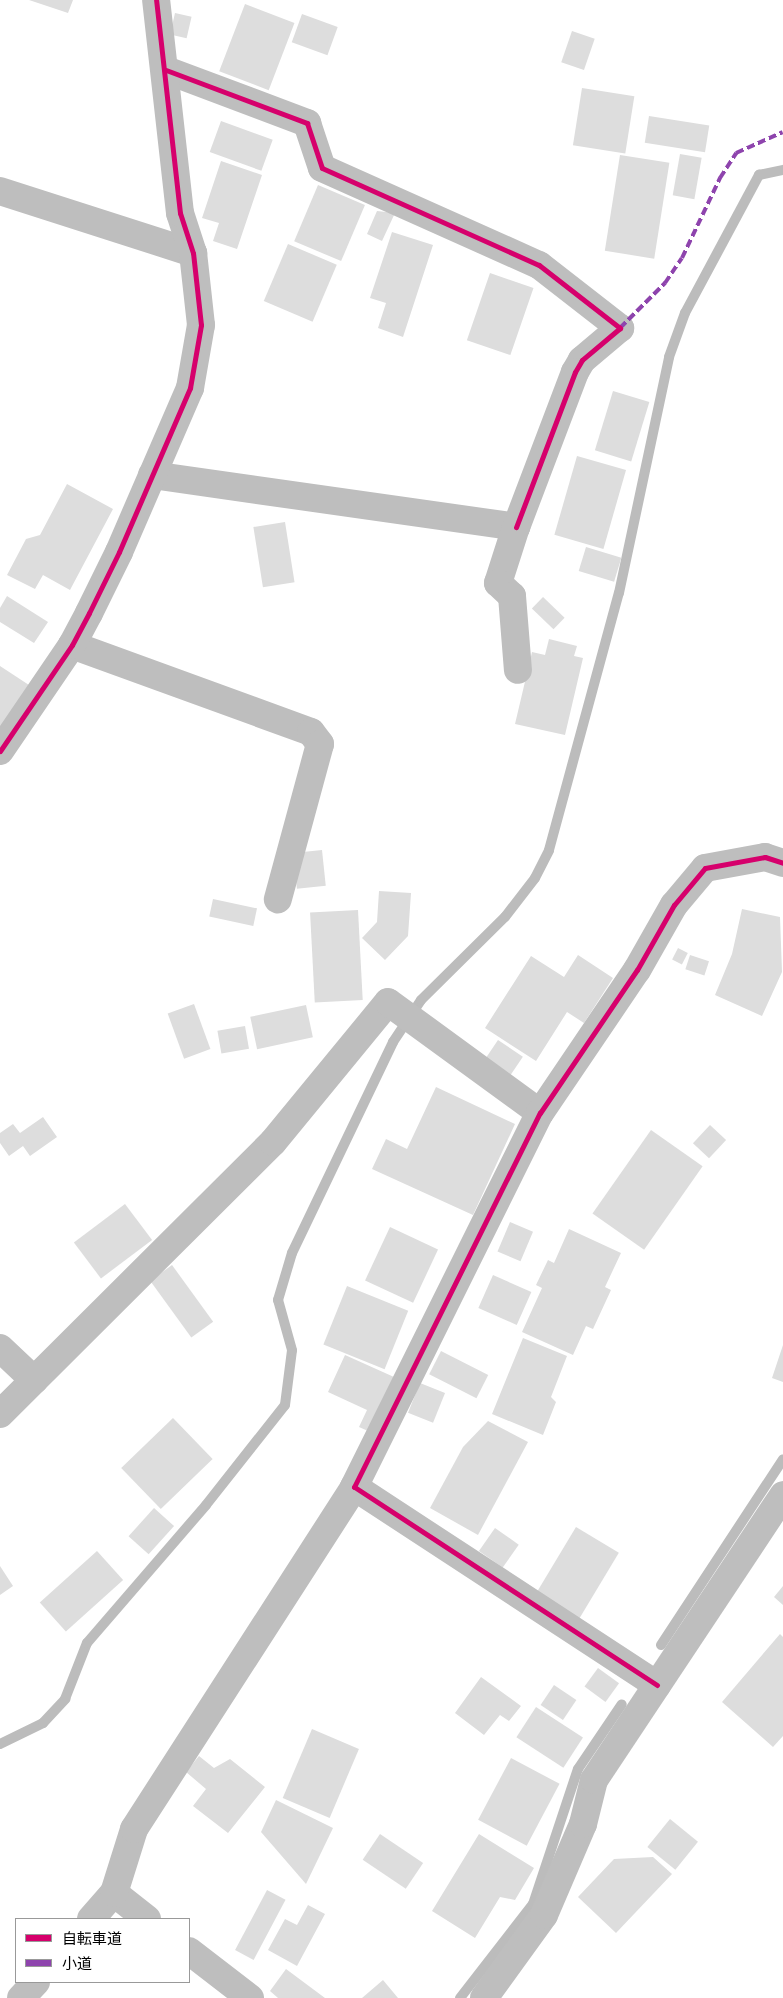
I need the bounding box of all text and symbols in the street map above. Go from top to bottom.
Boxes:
legend [15,1918,190,1983]
text: 自転車道 [62,1929,122,1949]
text: 小道 [62,1954,92,1974]

